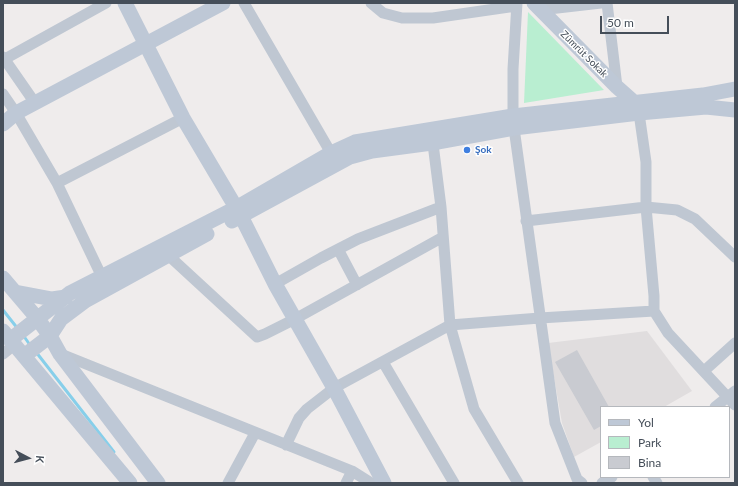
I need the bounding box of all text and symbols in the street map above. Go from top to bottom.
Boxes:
scale bar [602,8,671,34]
text: 50 m [607,15,634,30]
street label: Zümrüt Sokak [558,28,610,80]
place label: Şok [475,144,492,156]
marker: Şok [462,145,472,155]
legend [600,406,730,478]
text: Yol [638,415,654,430]
text: Park [638,435,661,450]
north arrow [8,438,48,478]
text: K [34,455,47,464]
text: Bina [638,455,661,470]

